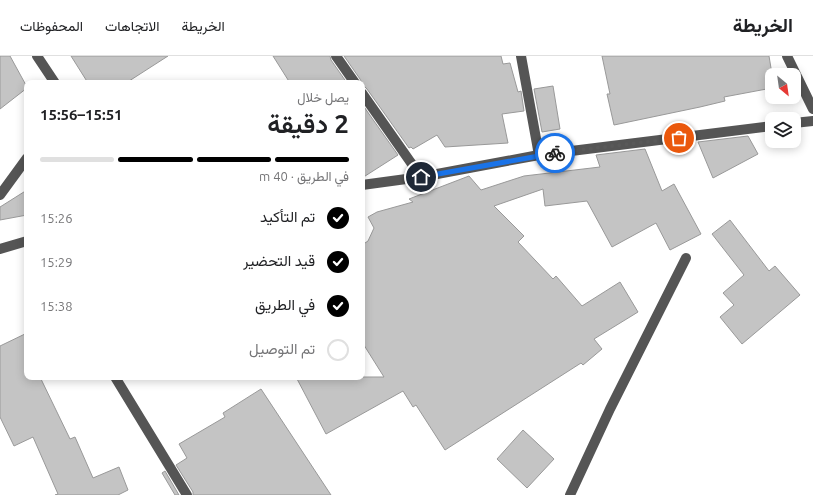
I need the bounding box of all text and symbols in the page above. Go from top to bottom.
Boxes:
text: الخريطة [733,14,793,36]
text: المحفوظات [20,18,83,34]
text: الاتجاهات [105,18,159,34]
text: الخريطة [181,18,225,34]
north arrow [765,68,801,104]
map controls [765,68,801,148]
text: يصل خلال [297,90,349,104]
text: 15:51–15:56 [40,106,123,123]
text: 2 دقيقة [267,109,349,138]
button: layers [765,112,801,148]
pin [662,121,696,155]
icon: bag [668,127,690,149]
courier [535,133,575,173]
icon: bike [544,142,566,164]
pin [404,160,438,194]
icon: home [410,166,432,188]
text: في الطريق · 40 m [259,169,349,183]
icon: check [327,207,349,229]
text: تم التأكيد [260,208,315,225]
text: 15:26 [40,211,73,225]
icon: check [327,251,349,273]
text: قيد التحضير [243,252,315,269]
text: 15:29 [40,255,73,269]
icon: check [327,295,349,317]
text: في الطريق [255,296,315,313]
text: 15:38 [40,299,73,313]
text: تم التوصيل [249,340,315,357]

